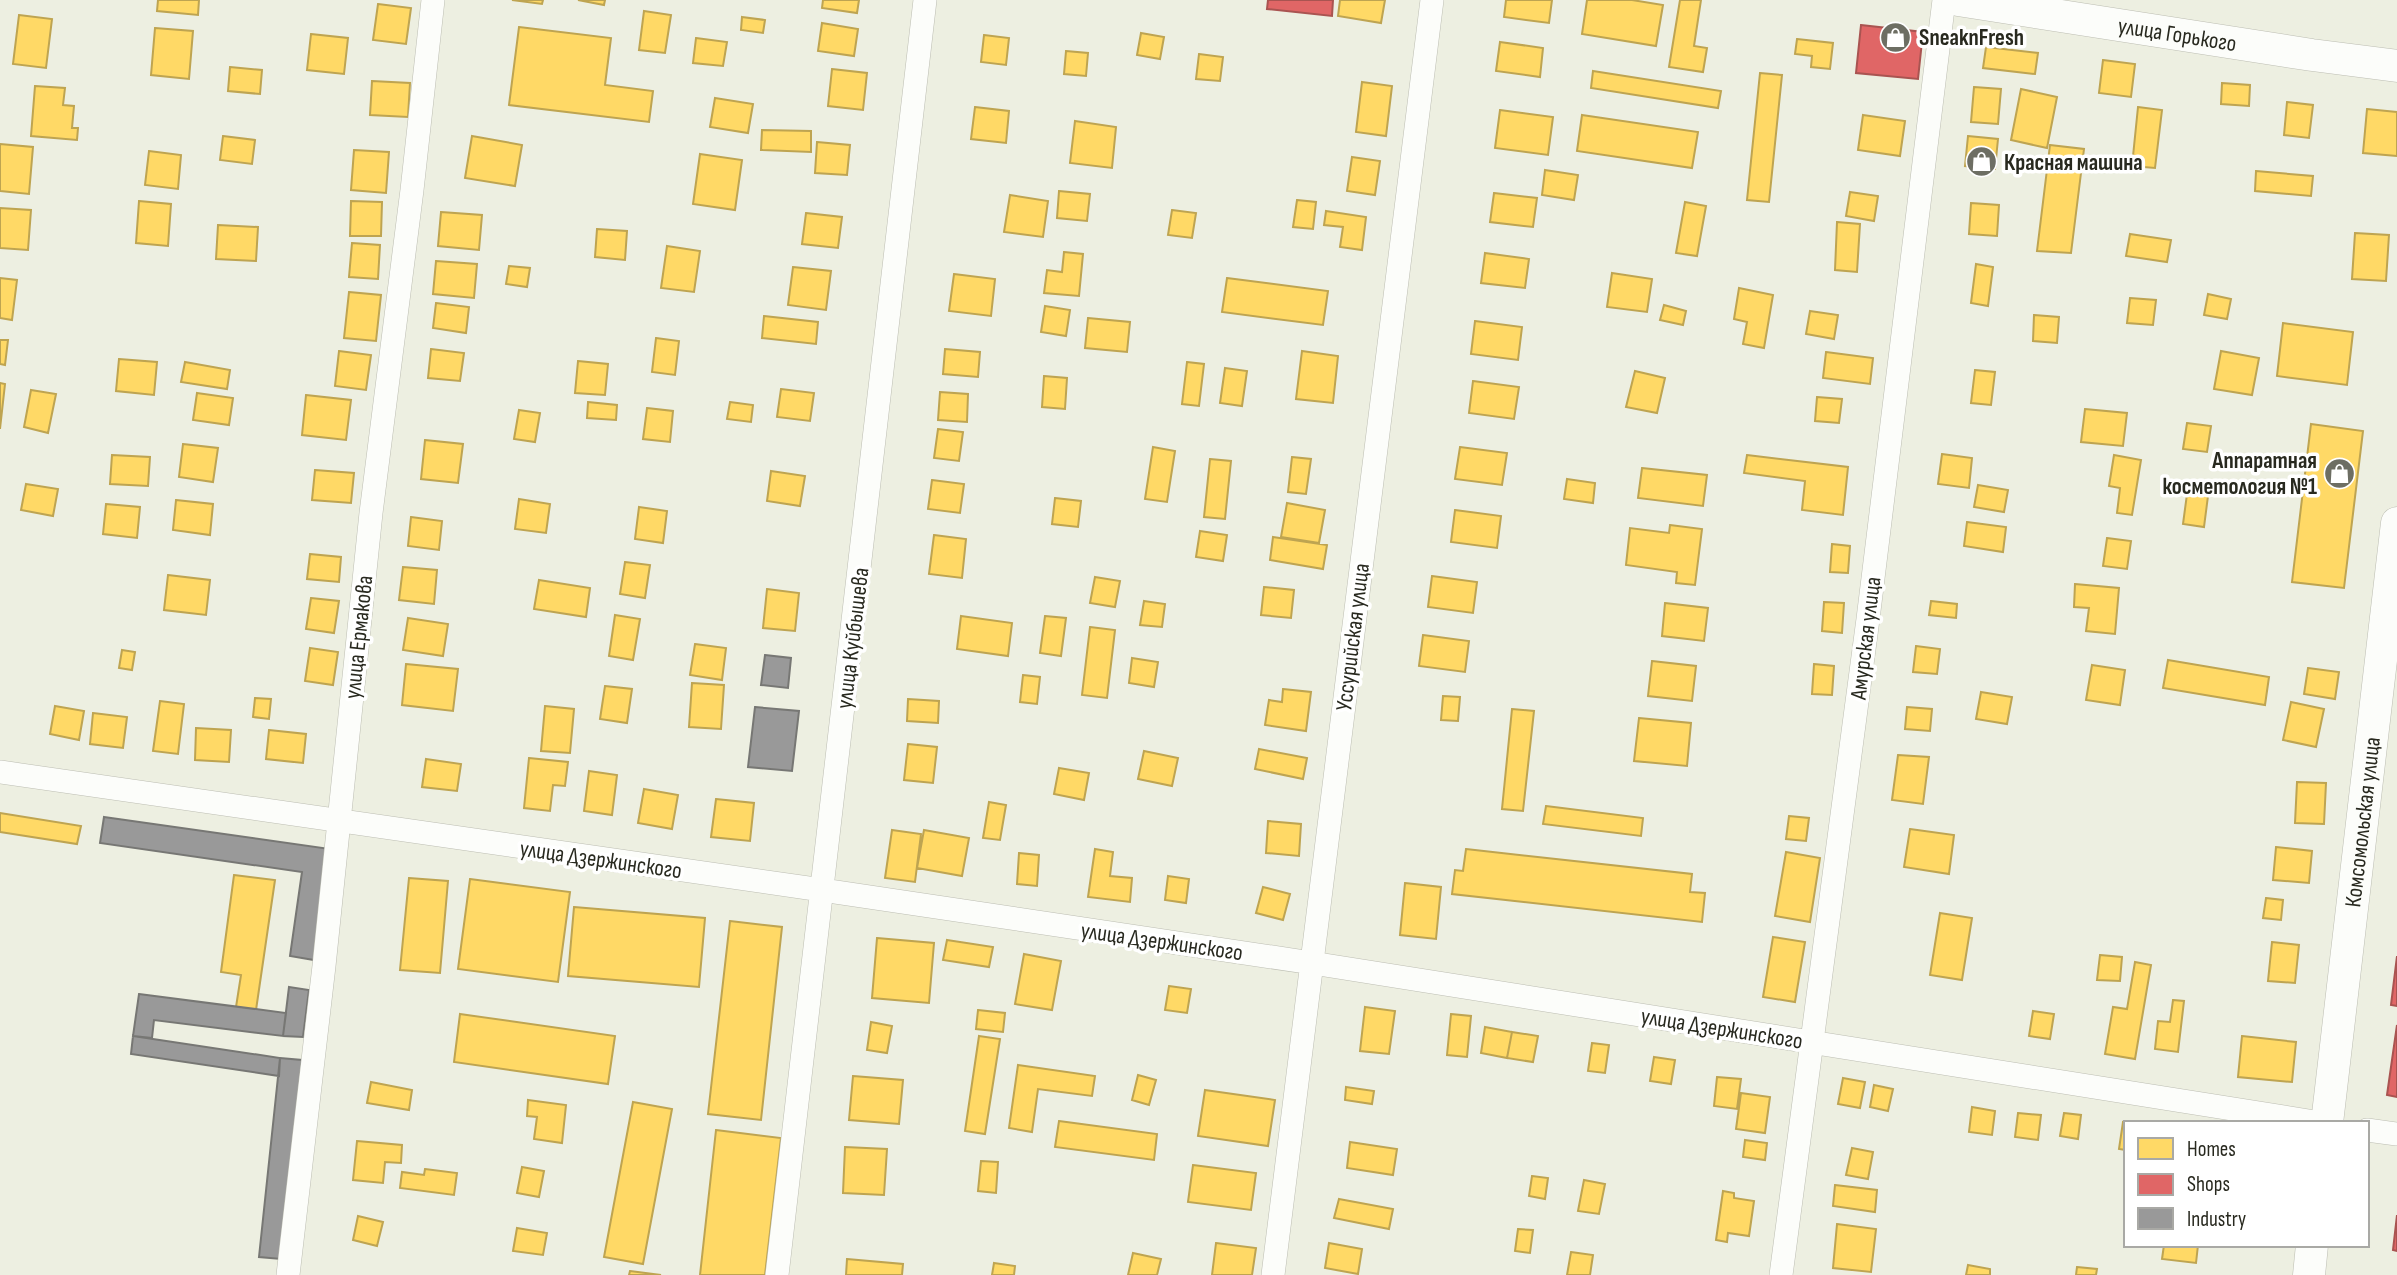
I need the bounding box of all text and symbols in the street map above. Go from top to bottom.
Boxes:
street label: улица Горького [2116,12,2238,58]
shop icon: SneaknFresh [1879,20,1913,54]
place label: SneaknFresh [1919,24,2024,52]
shop icon: Красная машина [1964,145,1998,179]
place label: Красная машина [2004,149,2143,177]
place label: Аппаратная косметология №1 [2162,447,2317,501]
shop icon: Аппаратная косметология №1 [2323,456,2357,490]
street label: Уссурийская улица [1330,562,1376,713]
street label: улица Куйбышева [830,566,876,710]
street label: улица Ермакова [339,574,379,700]
street label: Амурская улица [1844,575,1887,702]
street label: Комсомольская улица [2339,735,2387,909]
street label: улица Дзержинского [518,835,684,885]
street label: улица Дзержинского [1079,917,1245,967]
street label: улица Дзержинского [1639,1002,1805,1056]
legend [2124,1121,2369,1247]
text: Homes [2187,1137,2236,1162]
text: Shops [2187,1172,2230,1197]
text: Industry [2187,1207,2246,1232]

